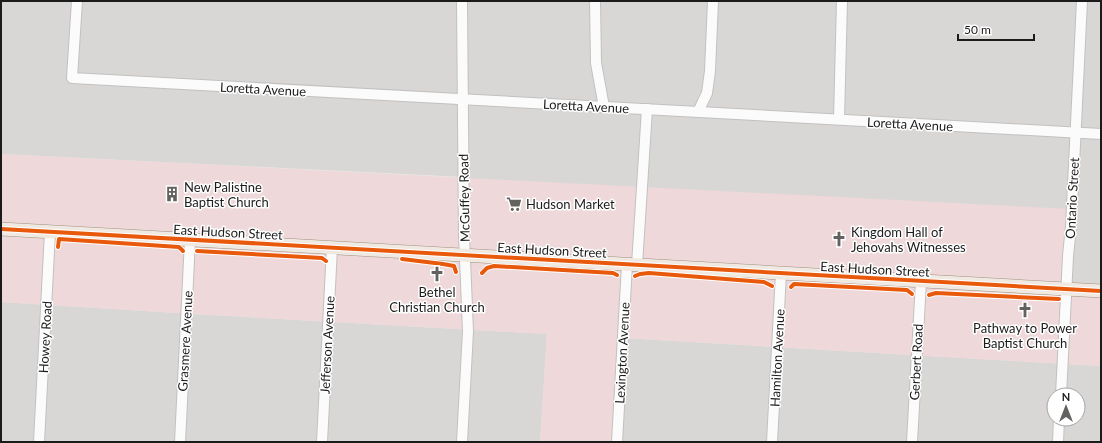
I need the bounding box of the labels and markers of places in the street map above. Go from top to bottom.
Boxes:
place label: New Palistine Baptist Church [184,179,269,210]
building icon: New Palistine Baptist Church [163,185,181,203]
supermarket icon: Hudson Market [505,195,523,213]
place label: Hudson Market [526,196,615,212]
place label: Kingdom Hall of Jehovahs Witnesses [851,224,966,255]
church icon: Kingdom Hall of Jehovahs Witnesses [830,230,848,248]
church icon: Bethel Christian Church [428,265,446,283]
place label: Bethel Christian Church [389,284,485,315]
church icon: Pathway to Power Baptist Church [1016,301,1034,319]
place label: Pathway to Power Baptist Church [973,320,1077,351]

